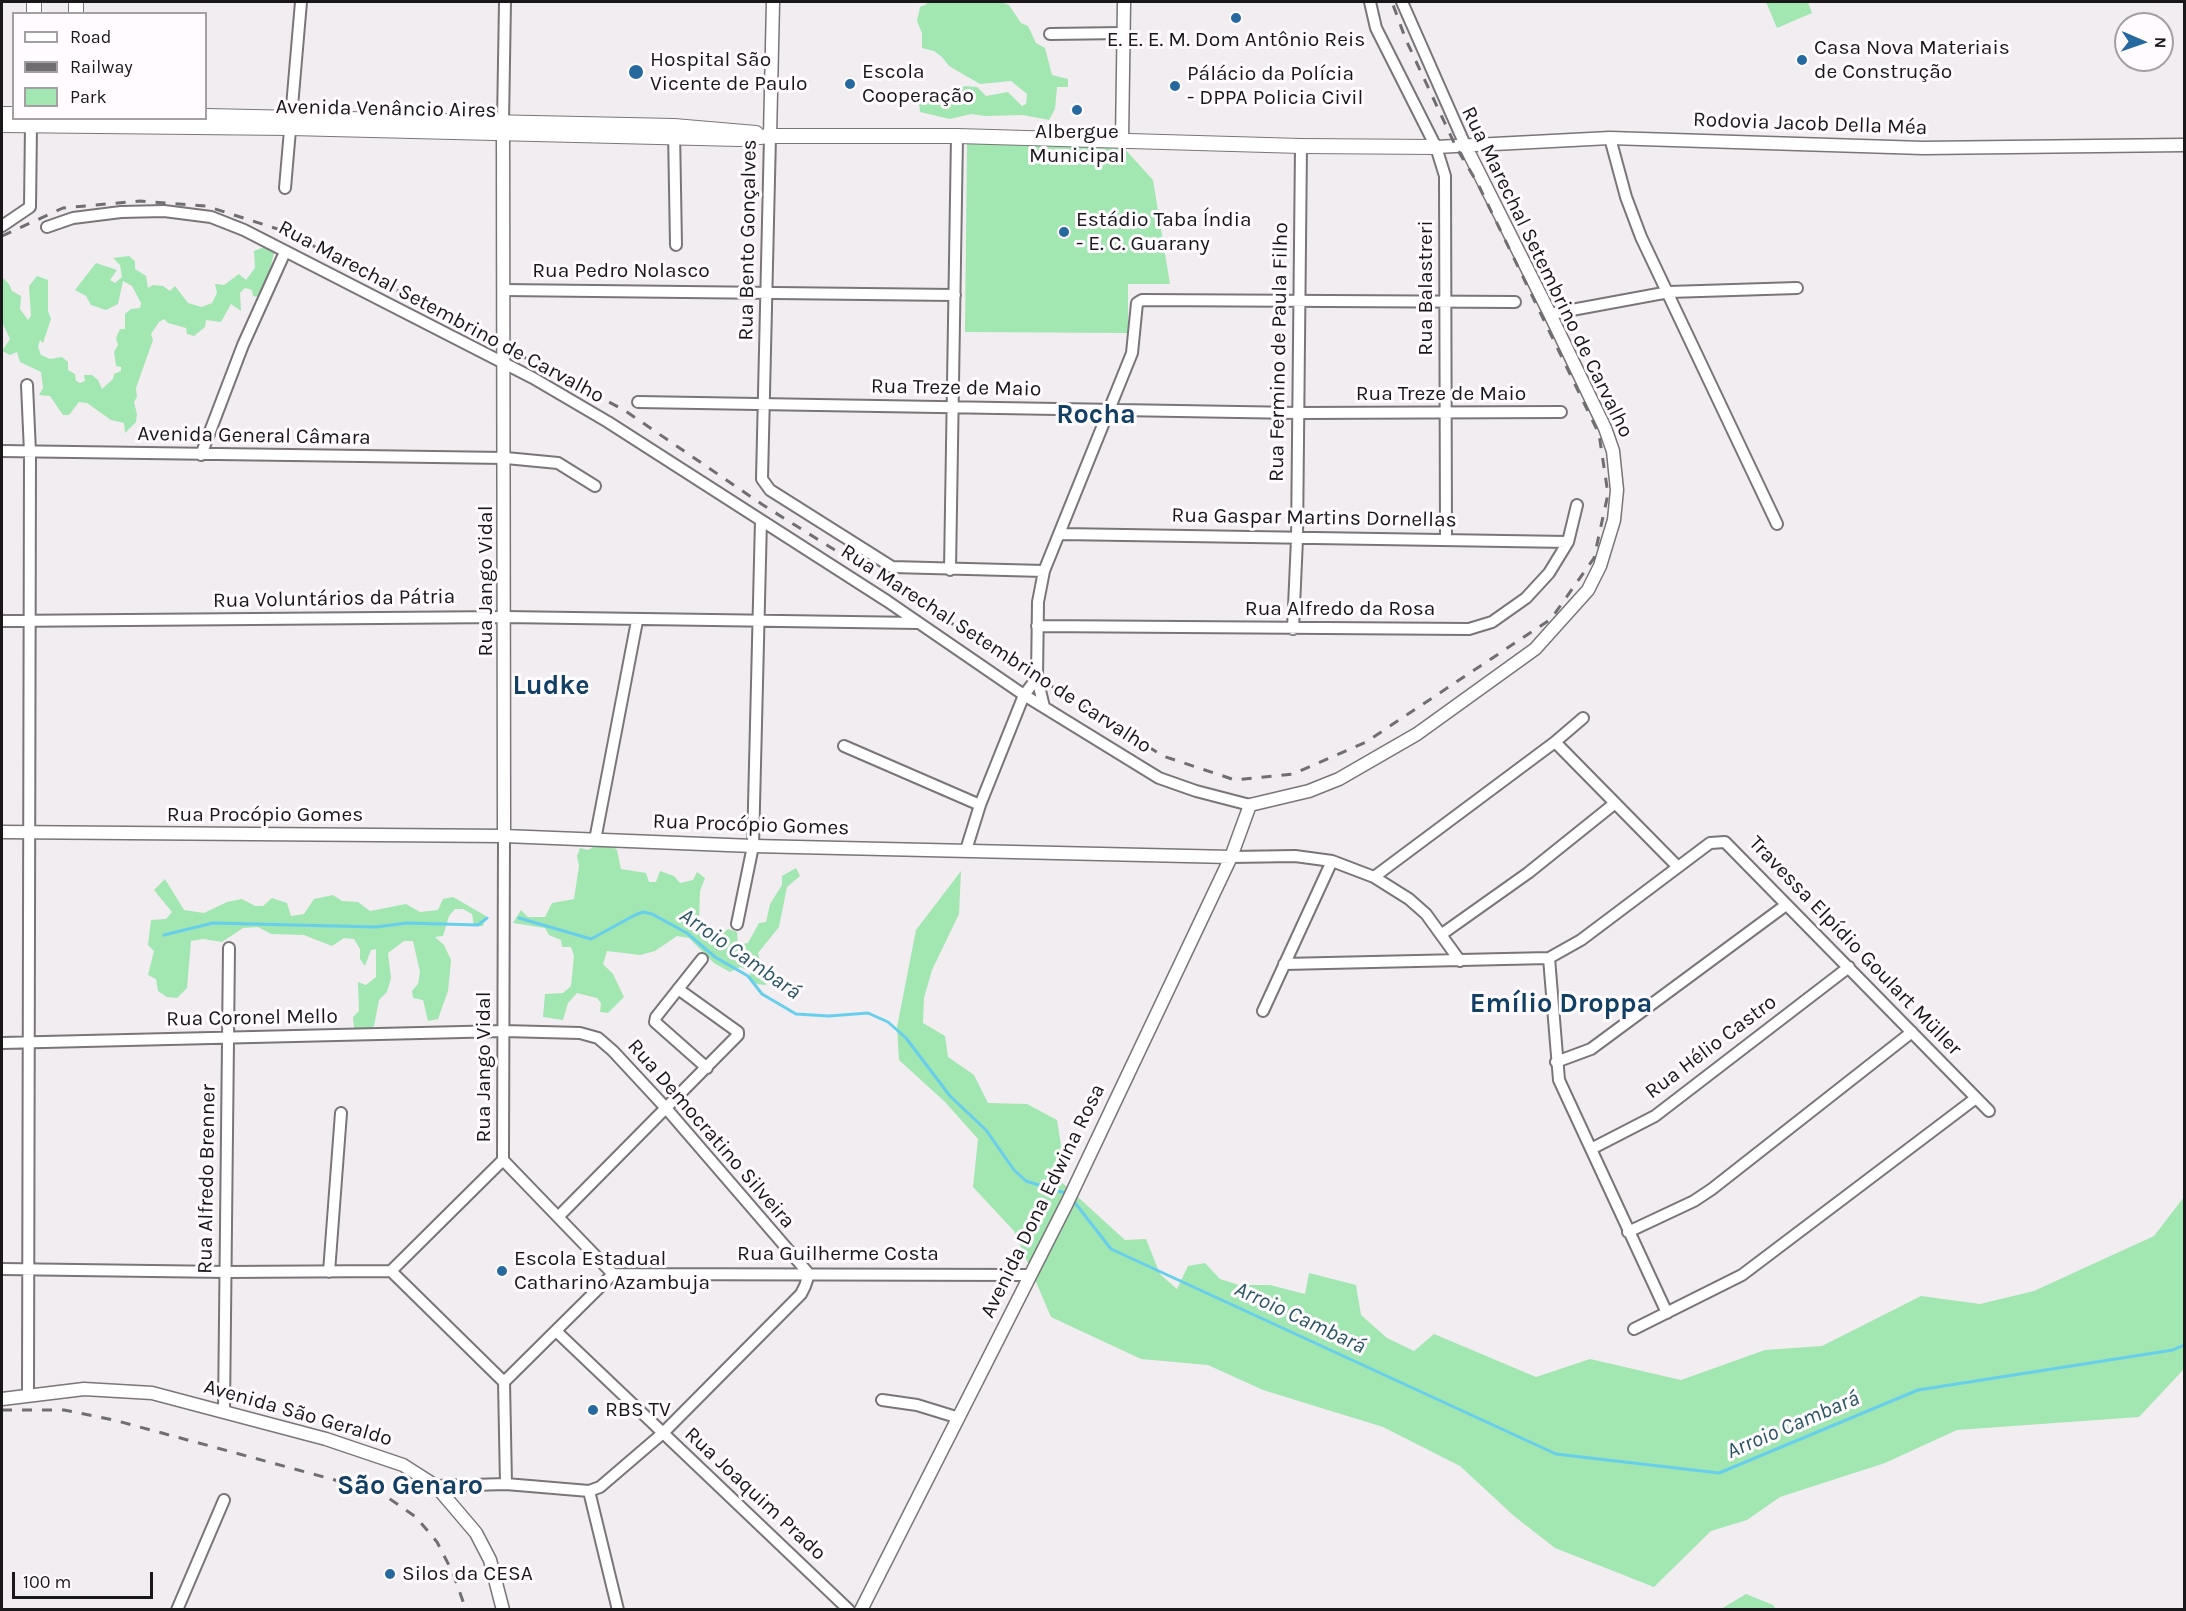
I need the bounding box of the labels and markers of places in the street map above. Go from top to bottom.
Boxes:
marker: E. E. E. M. Dom Antônio Reis [1229,11,1243,25]
place label: E. E. E. M. Dom Antônio Reis [1107,27,1365,53]
place label: Casa Nova Materiais de Construção [1814,35,2010,85]
place label: Hospital São Vicente de Paulo [650,47,807,97]
marker: Casa Nova Materiais de Construção [1795,53,1809,67]
place label: Escola Cooperação [862,59,974,109]
place label: Pálácio da Polícia - DPPA Policia Civil [1187,61,1363,111]
marker: Hospital São Vicente de Paulo [627,63,645,81]
marker: Escola Cooperação [843,77,857,91]
marker: Pálácio da Polícia - DPPA Policia Civil [1168,79,1182,93]
marker: Albergue Municipal [1070,103,1084,117]
place label: Albergue Municipal [1029,119,1125,169]
place label: Estádio Taba Índia - E. C. Guarany [1076,207,1252,257]
marker: Estádio Taba Índia - E. C. Guarany [1057,225,1071,239]
place label: Escola Estadual Catharino Azambuja [514,1246,710,1296]
marker: Escola Estadual Catharino Azambuja [495,1264,509,1278]
place label: RBS TV [605,1397,671,1423]
marker: RBS TV [586,1403,600,1417]
place label: Silos da CESA [402,1561,533,1587]
marker: Silos da CESA [383,1567,397,1581]

